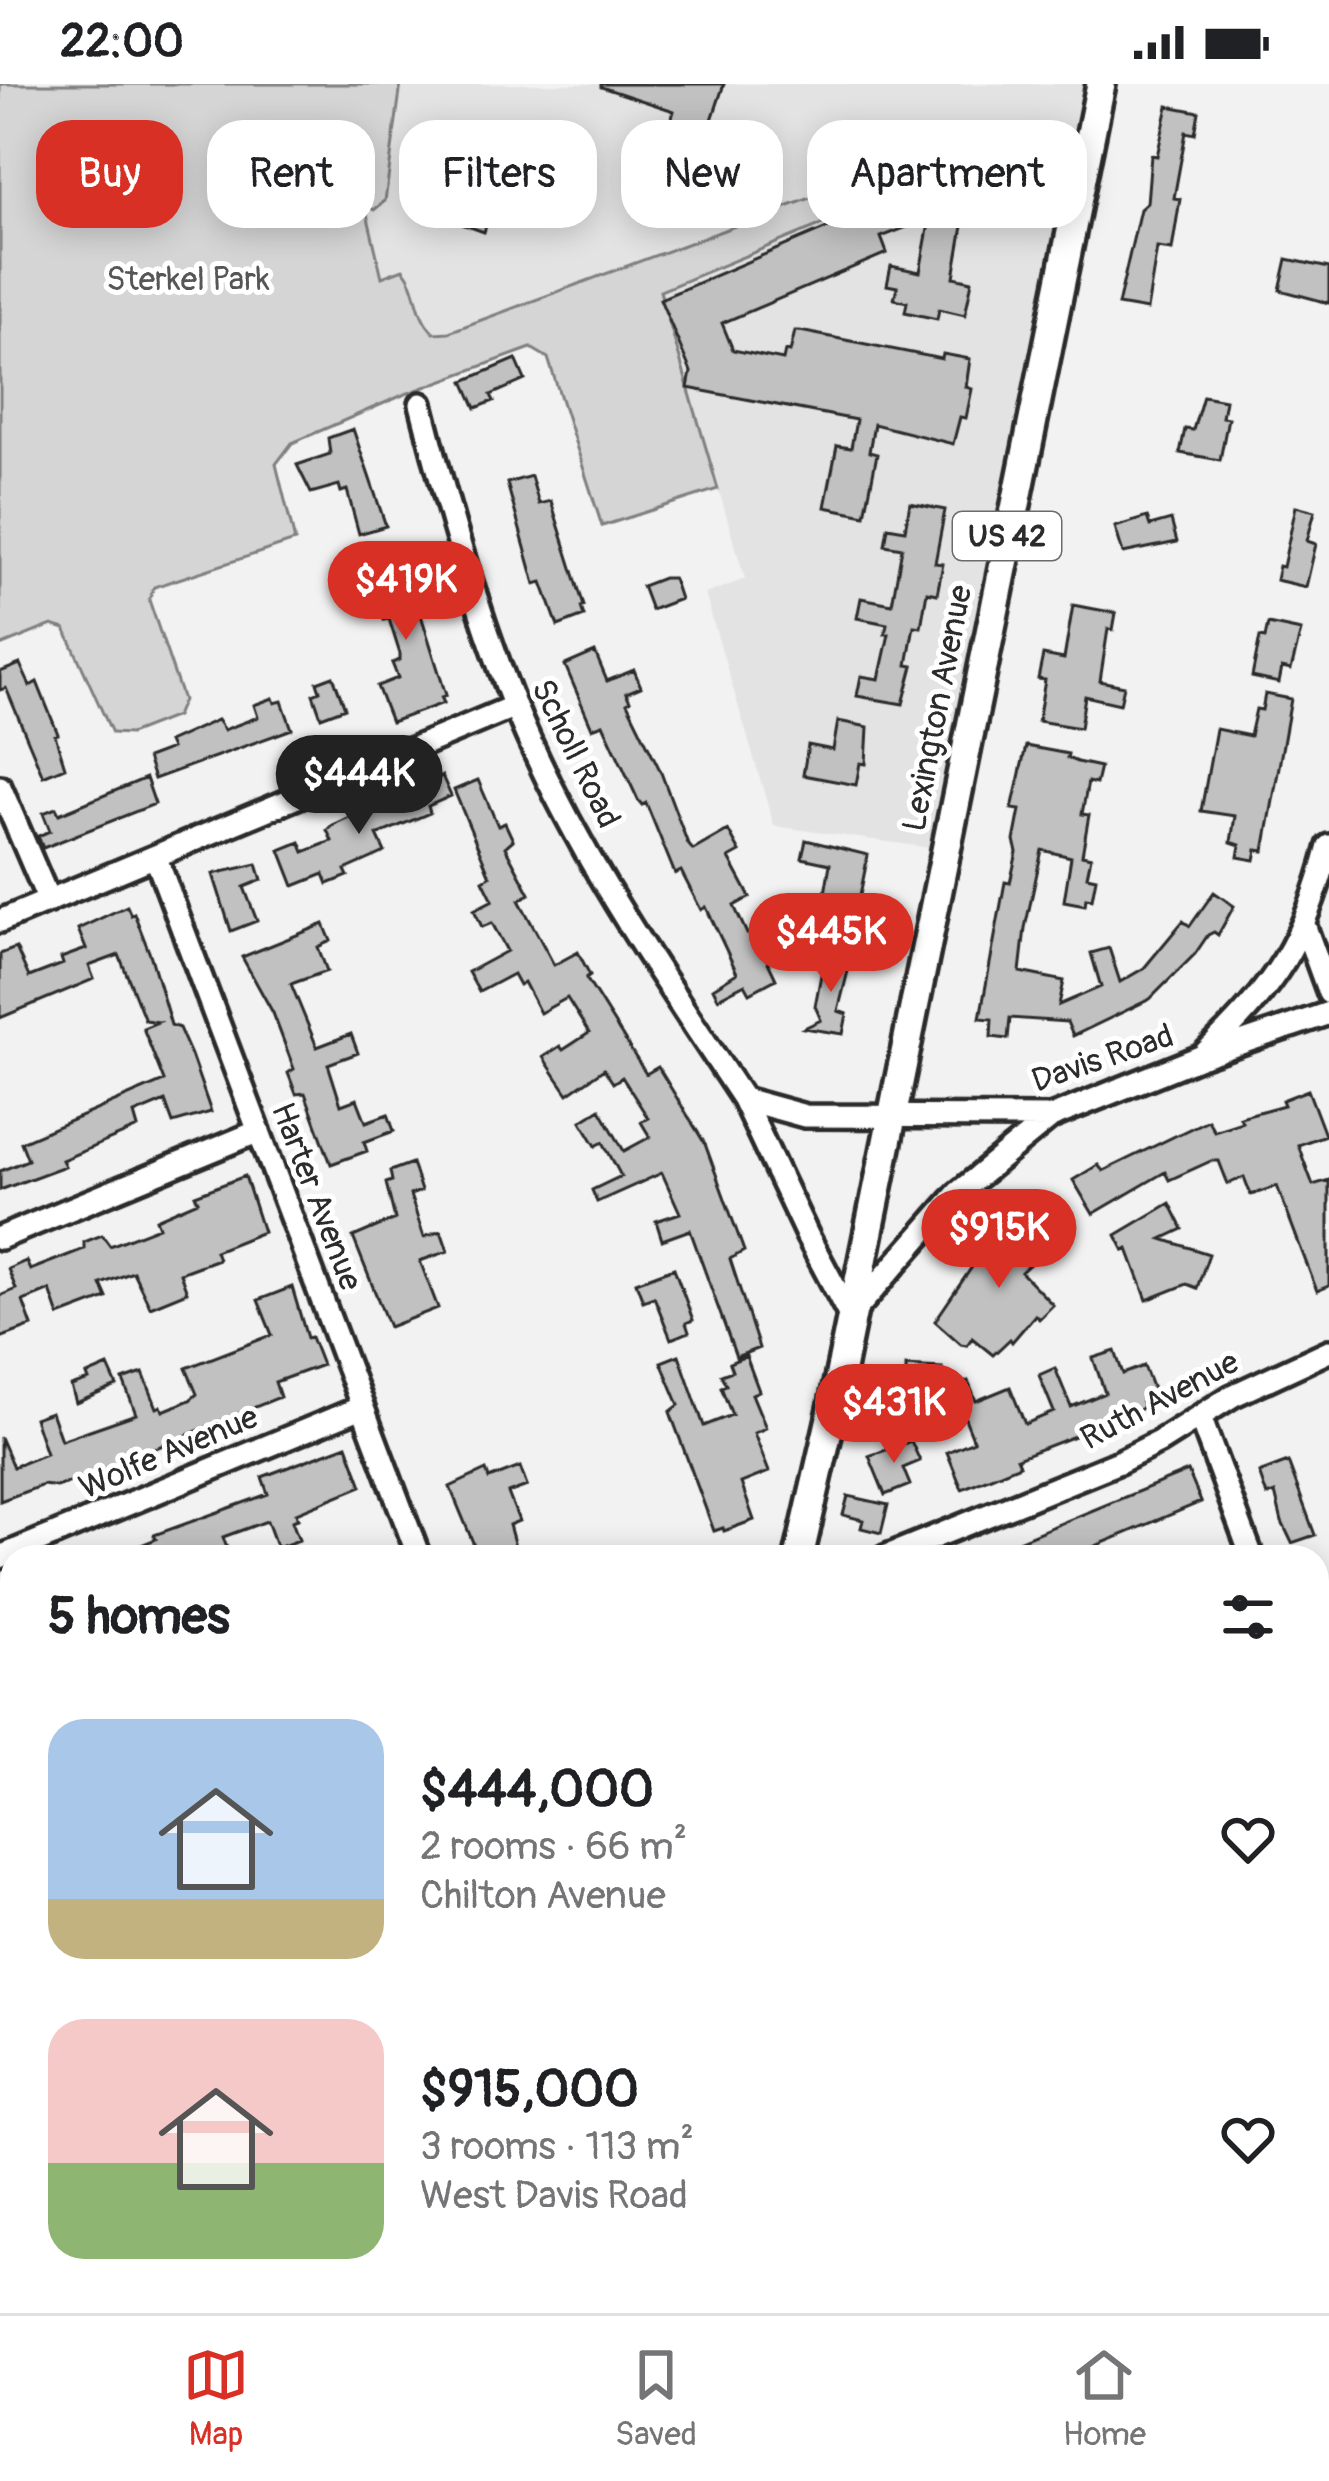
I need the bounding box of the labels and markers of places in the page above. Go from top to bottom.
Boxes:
pin: $419K [322,541,490,643]
pin: $444K [275,735,443,837]
pin: $445K [747,893,915,995]
pin: $915K [915,1189,1083,1291]
pin: $431K [810,1364,978,1466]

